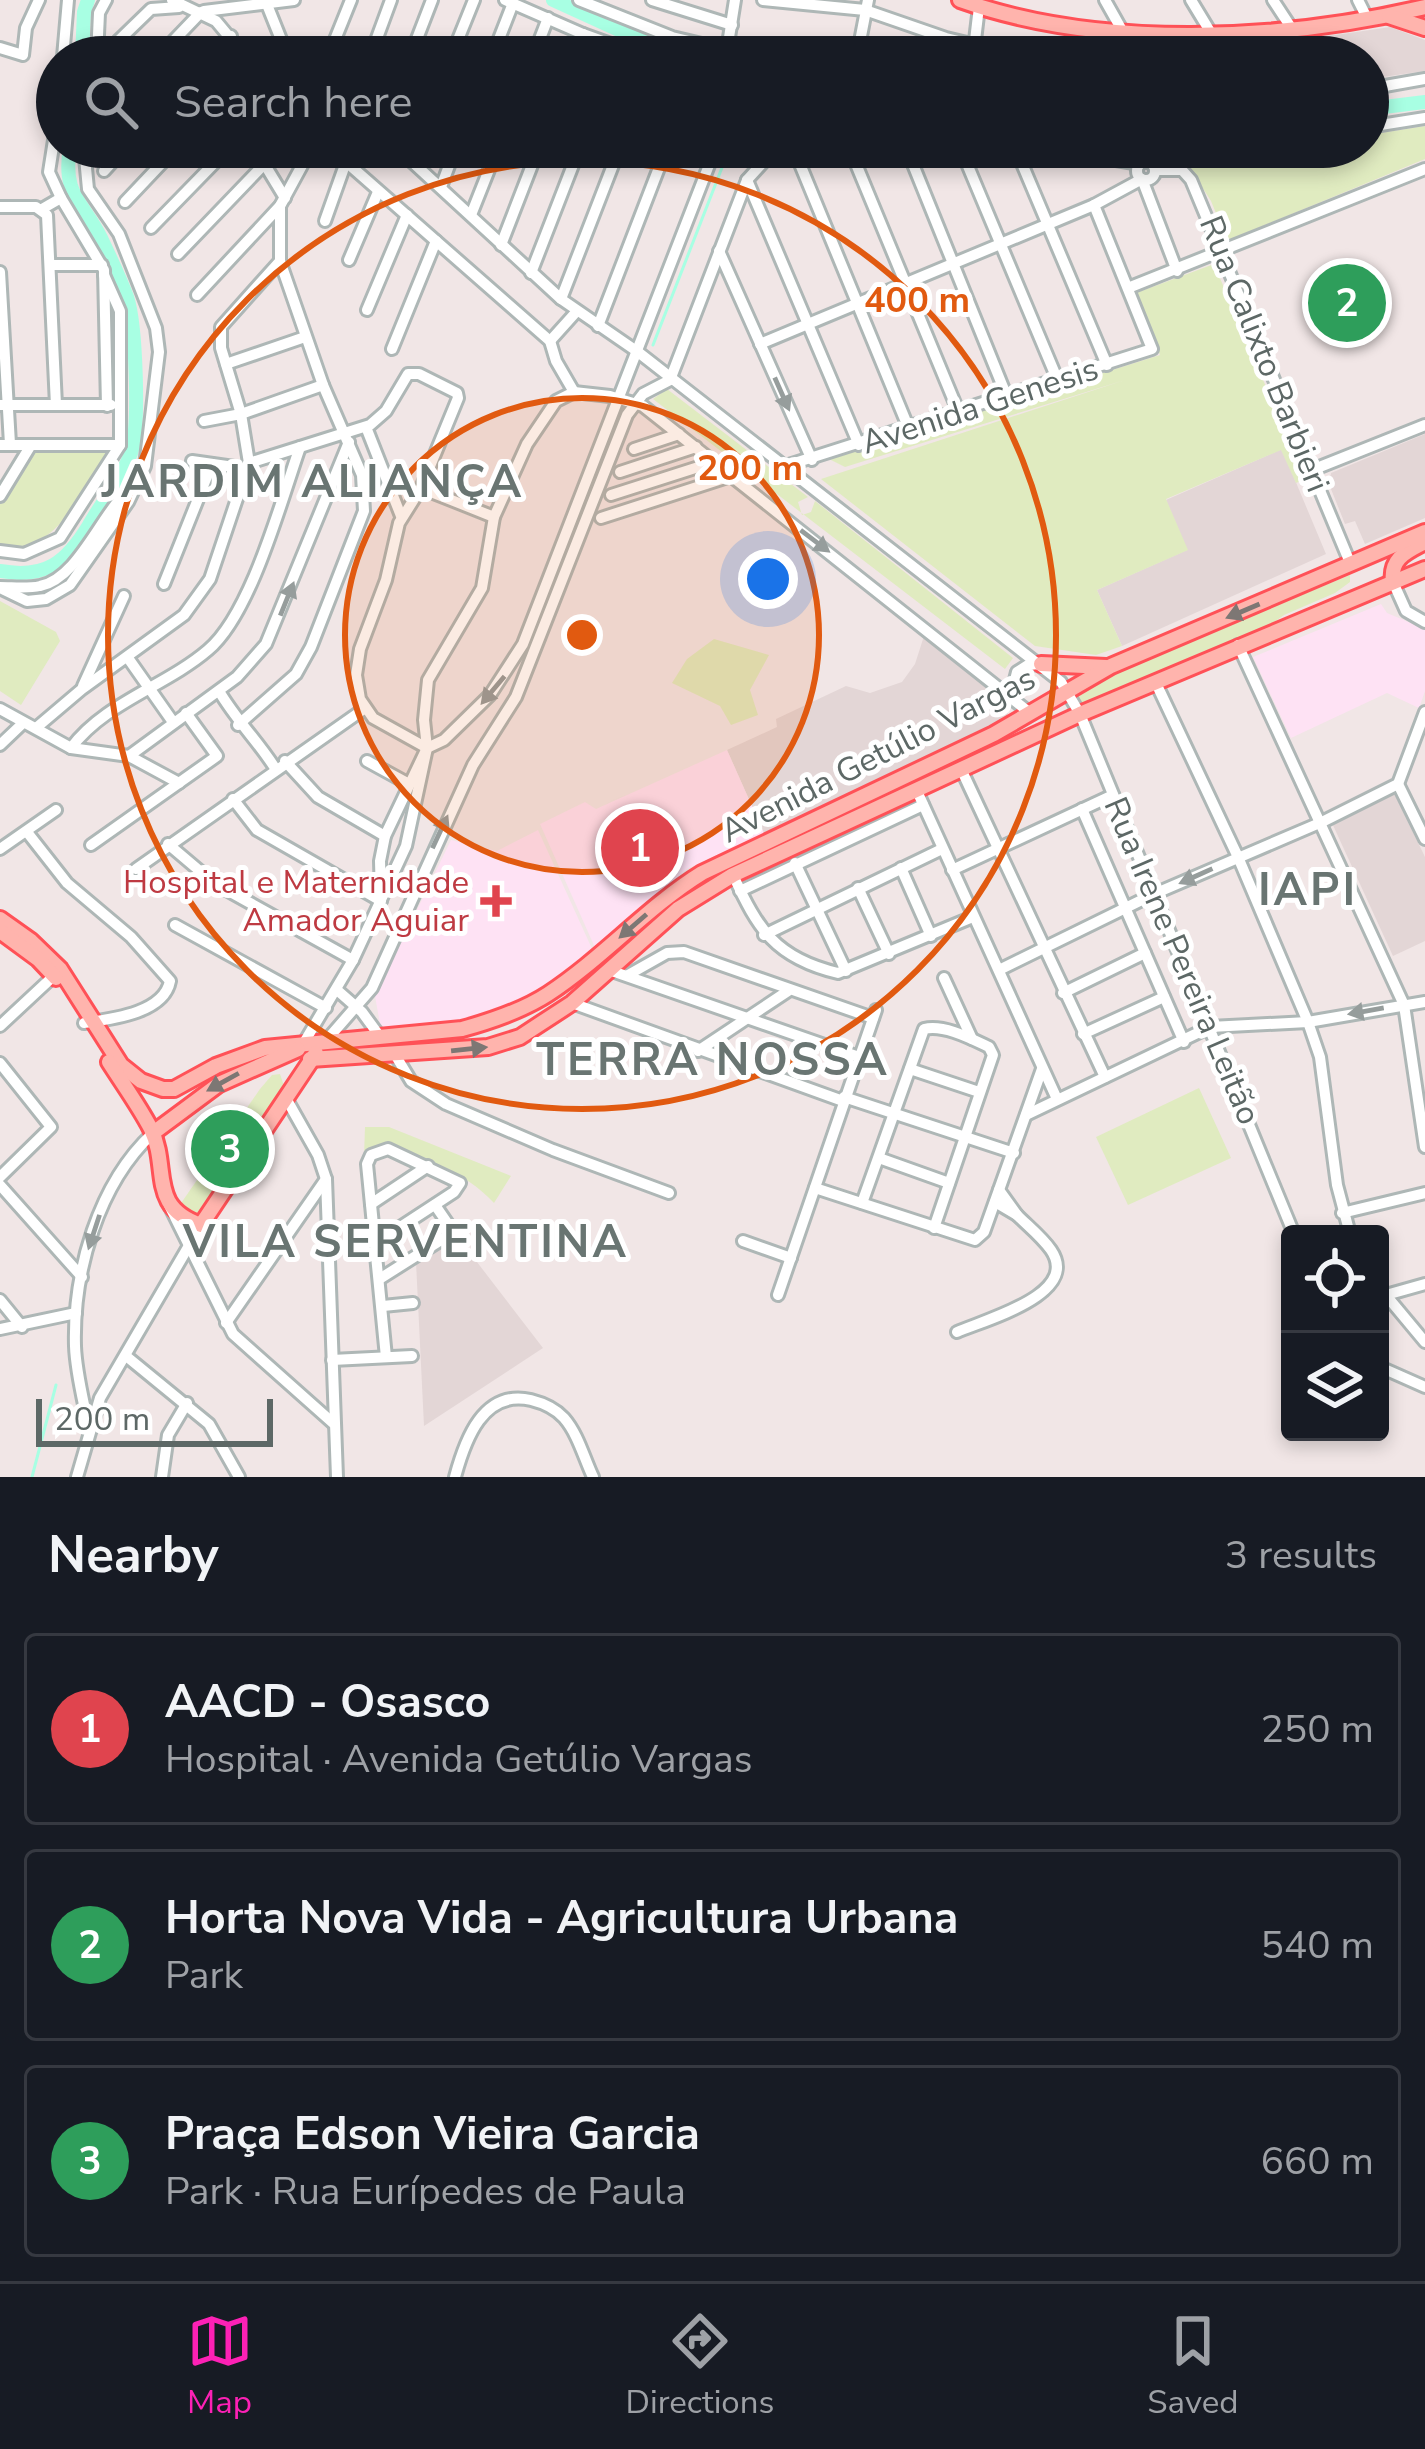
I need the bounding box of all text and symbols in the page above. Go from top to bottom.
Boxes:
search box [36,36,1389,168]
icon: search [78,69,144,135]
text: Search here [174,72,413,133]
street label: Rua Calixto Barbieri [1188,209,1340,499]
pin: 2 [1308,258,1386,348]
text: 400 m [864,276,970,325]
street label: Avenida Genesis [856,347,1104,465]
one-way arrow [773,377,793,412]
text: 200 m [697,444,803,493]
district label: JARDIM ALIANÇA [101,452,524,513]
one-way arrow [800,529,831,553]
your location [738,549,798,609]
one-way arrow [278,580,297,616]
one-way arrow [1225,601,1260,621]
centre of rings [561,614,603,656]
street label: Avenida Getúlio Vargas [713,656,1043,854]
one-way arrow [481,675,507,705]
street label: Rua Irene Pereira Leitão [1093,790,1271,1132]
pin: 1 [601,803,679,893]
one-way arrow [430,814,450,849]
place label: Hospital e Maternidade Amador Aguiar [123,860,469,943]
district label: IAPI [1258,860,1358,921]
one-way arrow [1178,866,1213,886]
marker: Hospital e Maternidade Amador Aguiar [480,885,512,917]
one-way arrow [618,912,648,939]
one-way arrow [1347,1003,1385,1021]
district label: TERRA NOSSA [536,1030,890,1091]
one-way arrow [451,1039,488,1058]
one-way arrow [207,1071,240,1092]
pin: 3 [191,1104,269,1194]
district label: VILA SERVENTINA [182,1212,629,1273]
one-way arrow [84,1214,103,1251]
map controls [1281,1225,1389,1441]
button: locate [1281,1225,1389,1333]
button: layers [1281,1333,1389,1441]
scale bar [36,1393,273,1446]
text: 200 m [54,1397,150,1442]
text: Nearby [48,1520,219,1590]
text: 3 results [1225,1529,1377,1582]
text: AACD - Osasco [165,1672,491,1733]
text: 1 [78,1703,102,1756]
text: 250 m [1260,1703,1374,1756]
text: Hospital · Avenida Getúlio Vargas [165,1733,752,1786]
text: Horta Nova Vida - Agricultura Urbana [165,1888,958,1949]
text: 2 [78,1919,102,1972]
text: 540 m [1260,1919,1374,1972]
text: Park [165,1949,243,2002]
text: Praça Edson Vieira Garcia [165,2104,700,2165]
text: 3 [78,2135,102,2188]
text: 660 m [1260,2135,1374,2188]
text: Park · Rua Eurípedes de Paula [165,2165,686,2218]
tab: Map [187,2308,253,2425]
tab: Directions [626,2308,774,2425]
tab: Saved [1147,2308,1238,2425]

